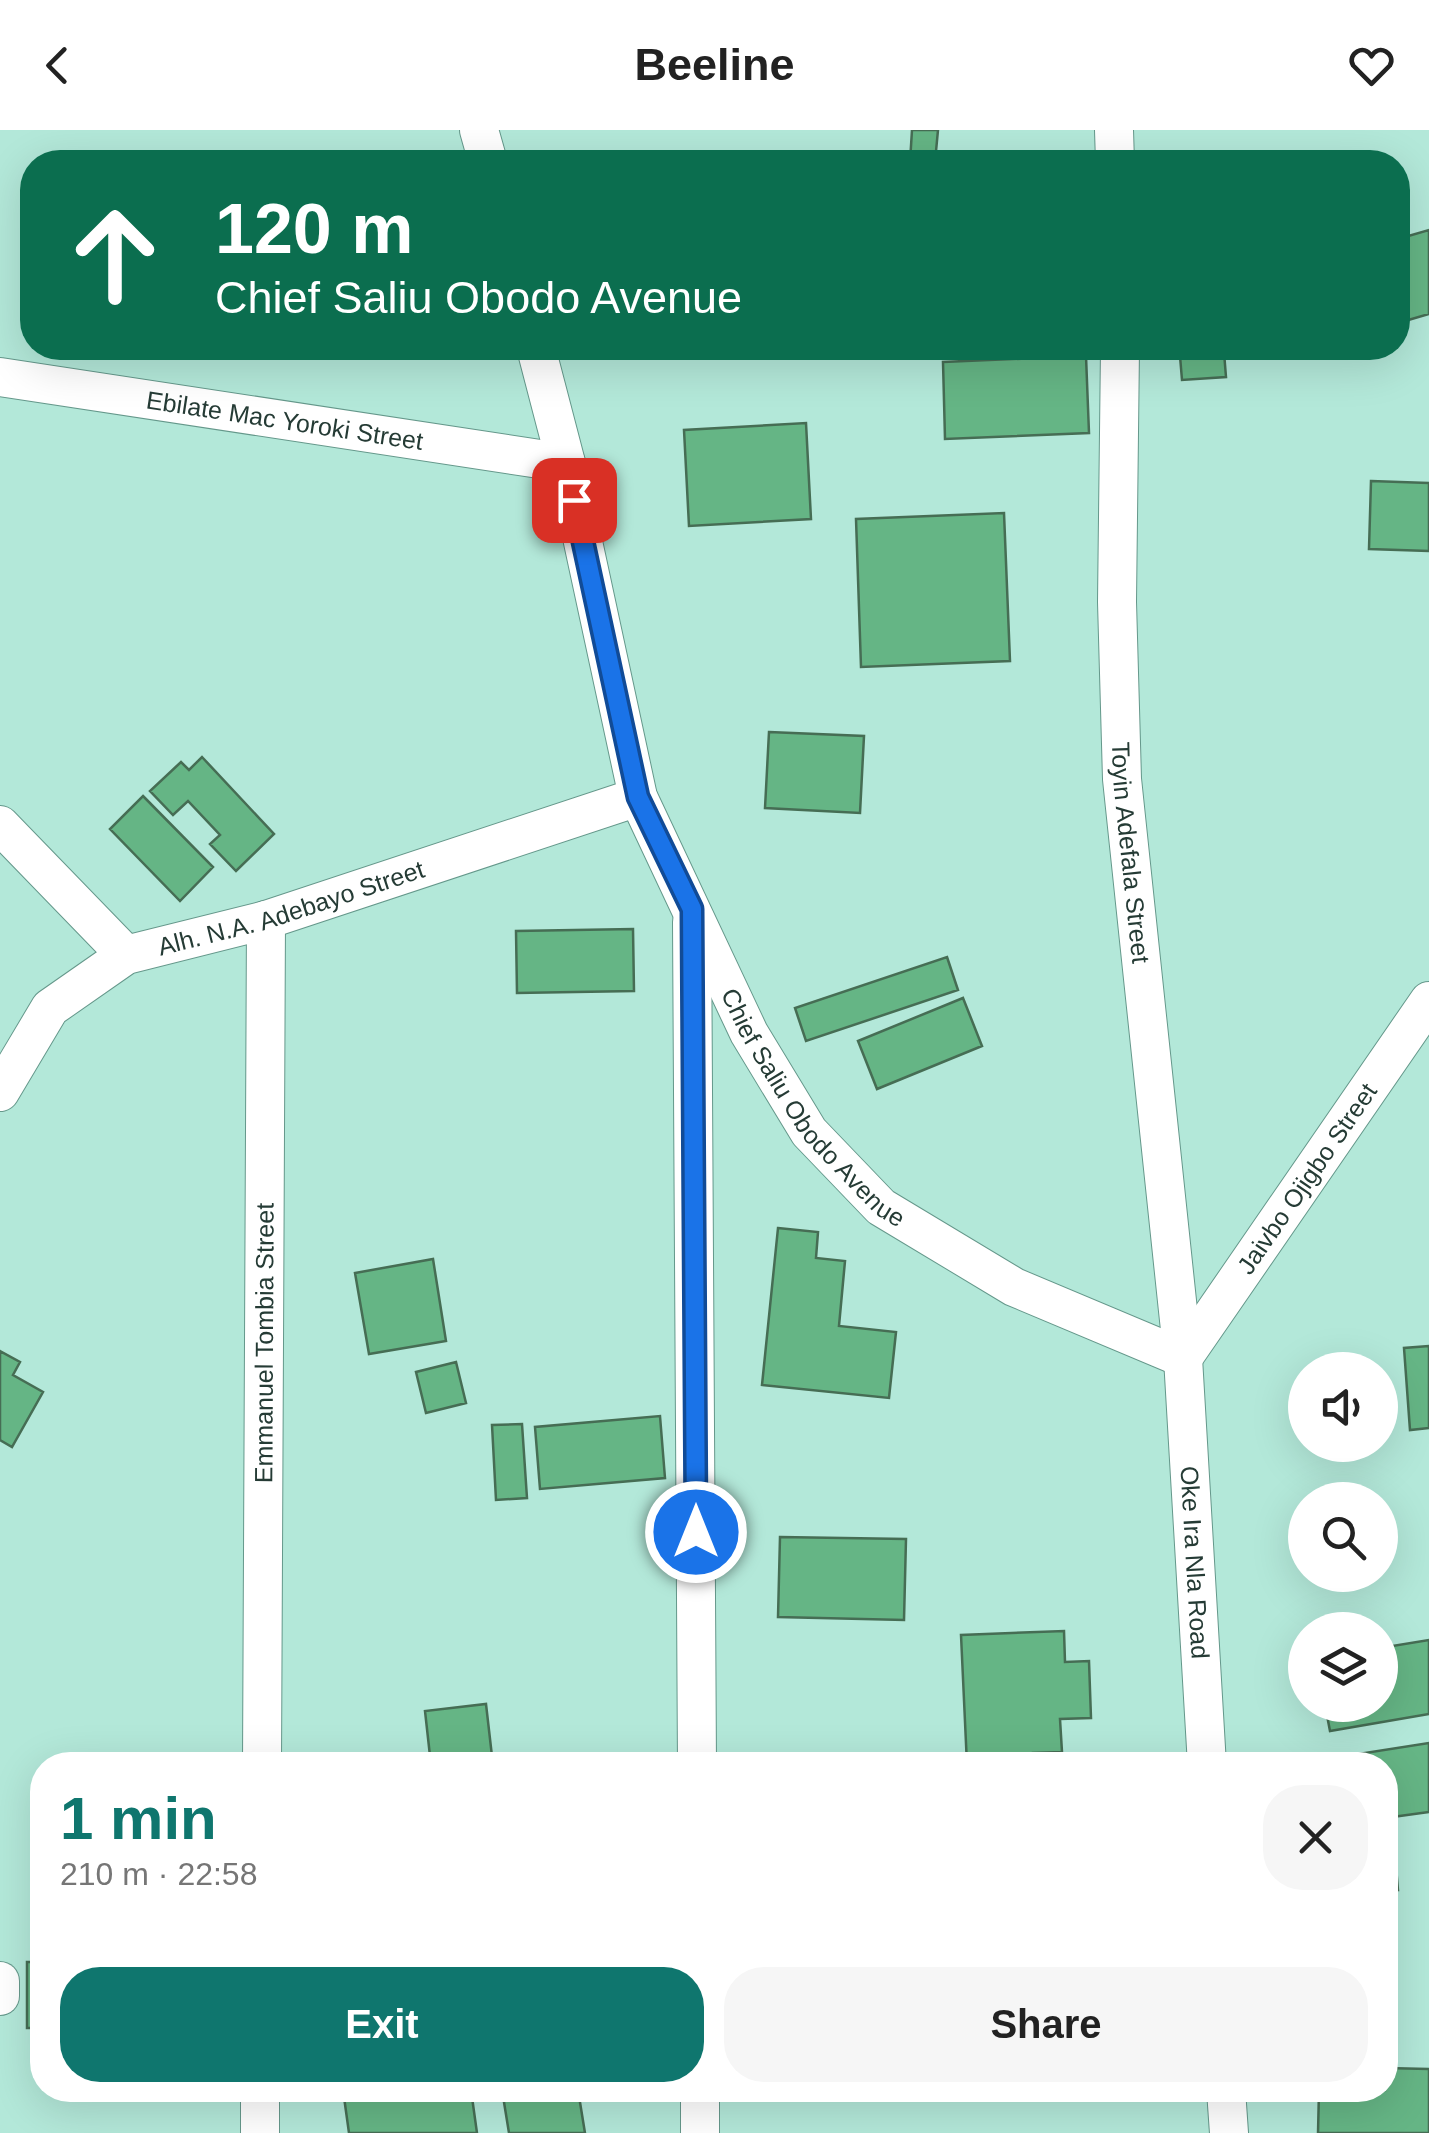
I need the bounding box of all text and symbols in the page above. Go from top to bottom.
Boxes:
icon: back [30,38,85,93]
icon: heart [1344,38,1399,93]
text: Beeline [634,39,795,90]
icon: ahead [50,190,180,320]
text: 120 m [215,190,413,268]
text: Chief Saliu Obodo Avenue [215,272,742,323]
street label: Ebilate Mac Yoroki Street [144,385,425,455]
pin [532,458,617,543]
icon: arrive [547,473,602,528]
street label: Toyin Adefala Street [1107,741,1155,965]
street label: Alh. N.A. Adebayo Street [155,855,428,961]
street label: Chief Saliu Obodo Avenue [716,984,910,1232]
street label: Jaivbo Ojigbo Street [1231,1078,1382,1279]
street label: Emmanuel Tombia Street [249,1203,279,1483]
map controls [1288,1352,1398,1722]
button: sound [1288,1352,1398,1462]
street label: Oke Ira Nla Road [1175,1465,1215,1660]
position arrow [644,1480,748,1584]
button: search [1288,1482,1398,1592]
button: layers [1288,1612,1398,1722]
text: 1 min [60,1785,217,1852]
button: close [1263,1785,1368,1890]
text: 210 m · 22:58 [60,1856,257,1892]
button: Exit [60,1967,704,2082]
button: Share [724,1967,1368,2082]

